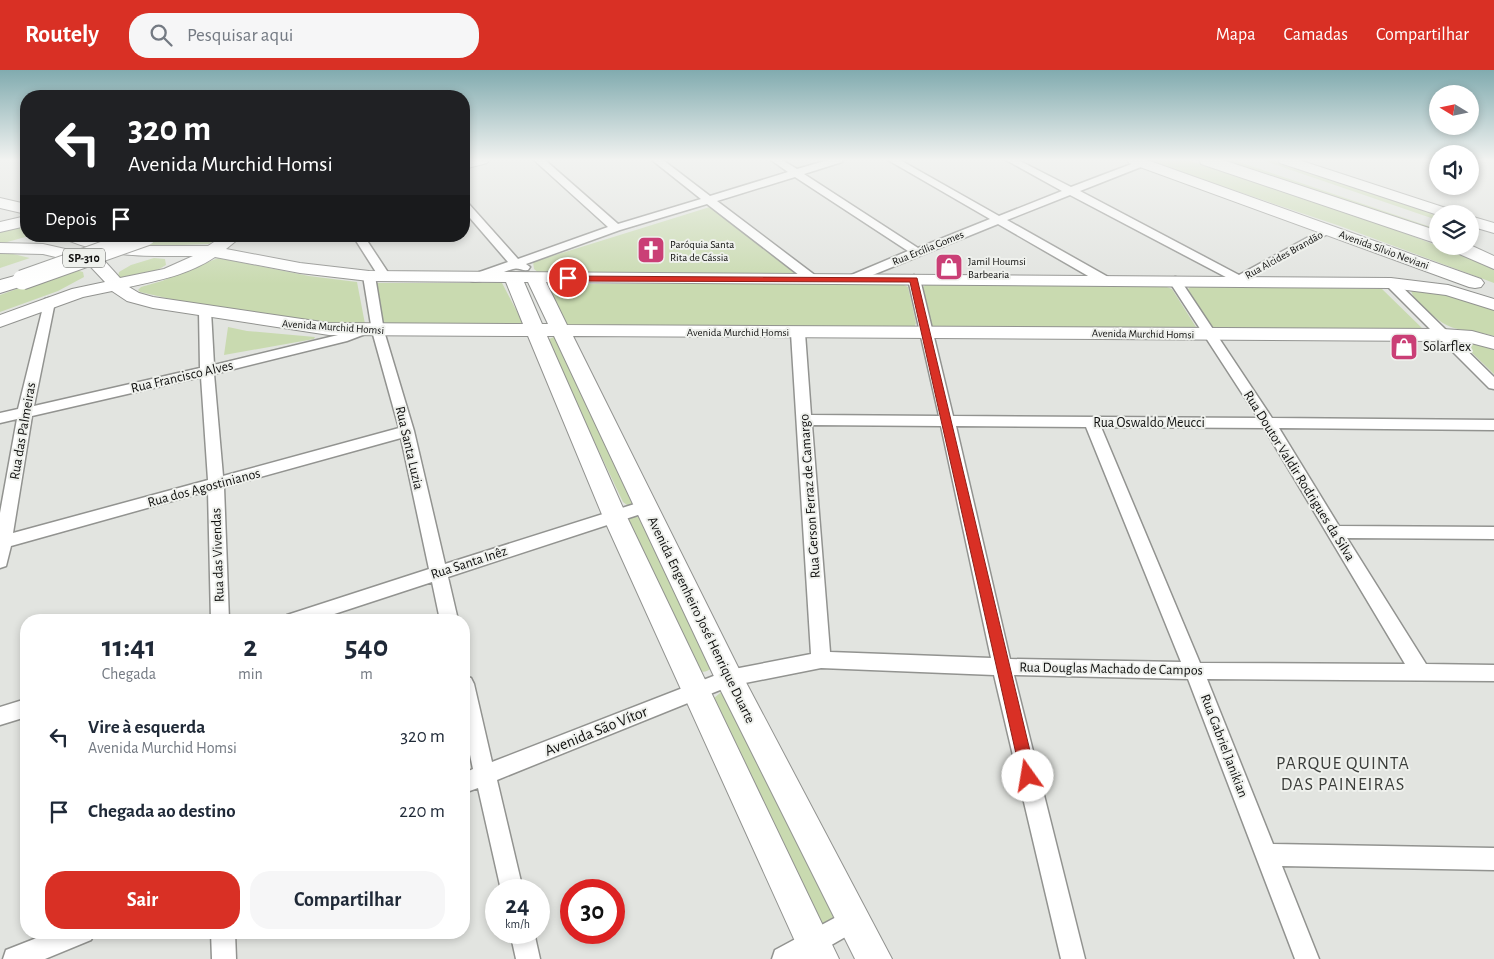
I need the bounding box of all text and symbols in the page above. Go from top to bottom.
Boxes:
search box [129,13,479,58]
icon: search [147,21,175,49]
text: Routely [25,23,99,47]
text: Pesquisar aqui [187,26,293,45]
text: Mapa [1216,26,1255,44]
text: Camadas [1283,26,1348,44]
text: Compartilhar [1376,26,1469,44]
north arrow [1429,85,1479,135]
map controls [1429,85,1479,255]
icon: left [45,110,110,175]
text: 320 m [128,112,211,147]
button: sound [1429,145,1479,195]
text: Avenida Murchid Homsi [128,153,333,175]
icon: arrive [107,205,135,233]
button: layers [1429,205,1479,255]
text: Depois [45,210,97,229]
street label: Rua Ercília Gomes [891,229,965,267]
street label: Rua Alcides Brandão [1243,229,1325,281]
street label: Avenida Sílvio Neviani [1338,229,1430,271]
church icon: Paróquia Santa Rita de Cássia [636,235,666,265]
place label: Paróquia Santa Rita de Cássia [670,239,734,263]
road number: SP-310 [63,248,105,268]
shop icon: Jamil Houmsi Barbearia [934,252,964,282]
place label: Jamil Houmsi Barbearia [968,256,1026,280]
pin [547,257,589,299]
icon: arrive [554,264,582,292]
street label: Avenida Murchid Homsi [282,318,384,336]
street label: Avenida Murchid Homsi [687,327,789,338]
street label: Avenida Murchid Homsi [1092,328,1194,340]
shop icon: Solarflex [1389,332,1419,362]
place label: Solarflex [1423,340,1471,354]
street label: Rua Francisco Alves [130,358,234,396]
street label: Rua das Palmeiras [8,381,38,481]
street label: Rua Doutor Valdir Rodrigues da Silva [1241,388,1358,564]
street label: Rua Santa Luzia [393,405,426,492]
street label: Rua Gerson Ferraz de Camargo [797,413,823,579]
street label: Rua Oswaldo Meucci [1093,416,1205,430]
street label: Rua dos Agostinianos [146,466,262,510]
street label: Rua das Vivendas [209,508,227,602]
street label: Avenida Engenheiro José Henrique Duarte [645,514,757,726]
street label: Rua Santa Inêz [429,544,509,582]
text: 11:41 [102,632,156,662]
text: 2 [243,632,257,662]
text: 540 [345,632,388,662]
street label: Rua Douglas Machado de Campos [1019,660,1203,678]
text: Chegada [102,666,156,682]
text: min [238,666,263,682]
text: m [360,666,373,682]
street label: Rua Gabriel Janikian [1198,692,1250,800]
street label: Avenida São Vítor [542,703,650,759]
text: Vire à esquerda [88,718,205,737]
icon: left [45,723,73,751]
text: 320 m [400,727,445,746]
text: Avenida Murchid Homsi [88,740,237,756]
position arrow [1001,749,1053,801]
district label: PARQUE QUINTA DAS PAINEIRAS [1276,755,1410,794]
icon: arrive [45,798,73,826]
text: Chegada ao destino [88,802,236,821]
text: 220 m [399,802,445,821]
button: Sair [45,871,240,929]
button: Compartilhar [250,871,445,929]
speed limit sign: 30 [560,879,625,944]
text: 24 [505,893,530,918]
text: km/h [505,918,530,930]

